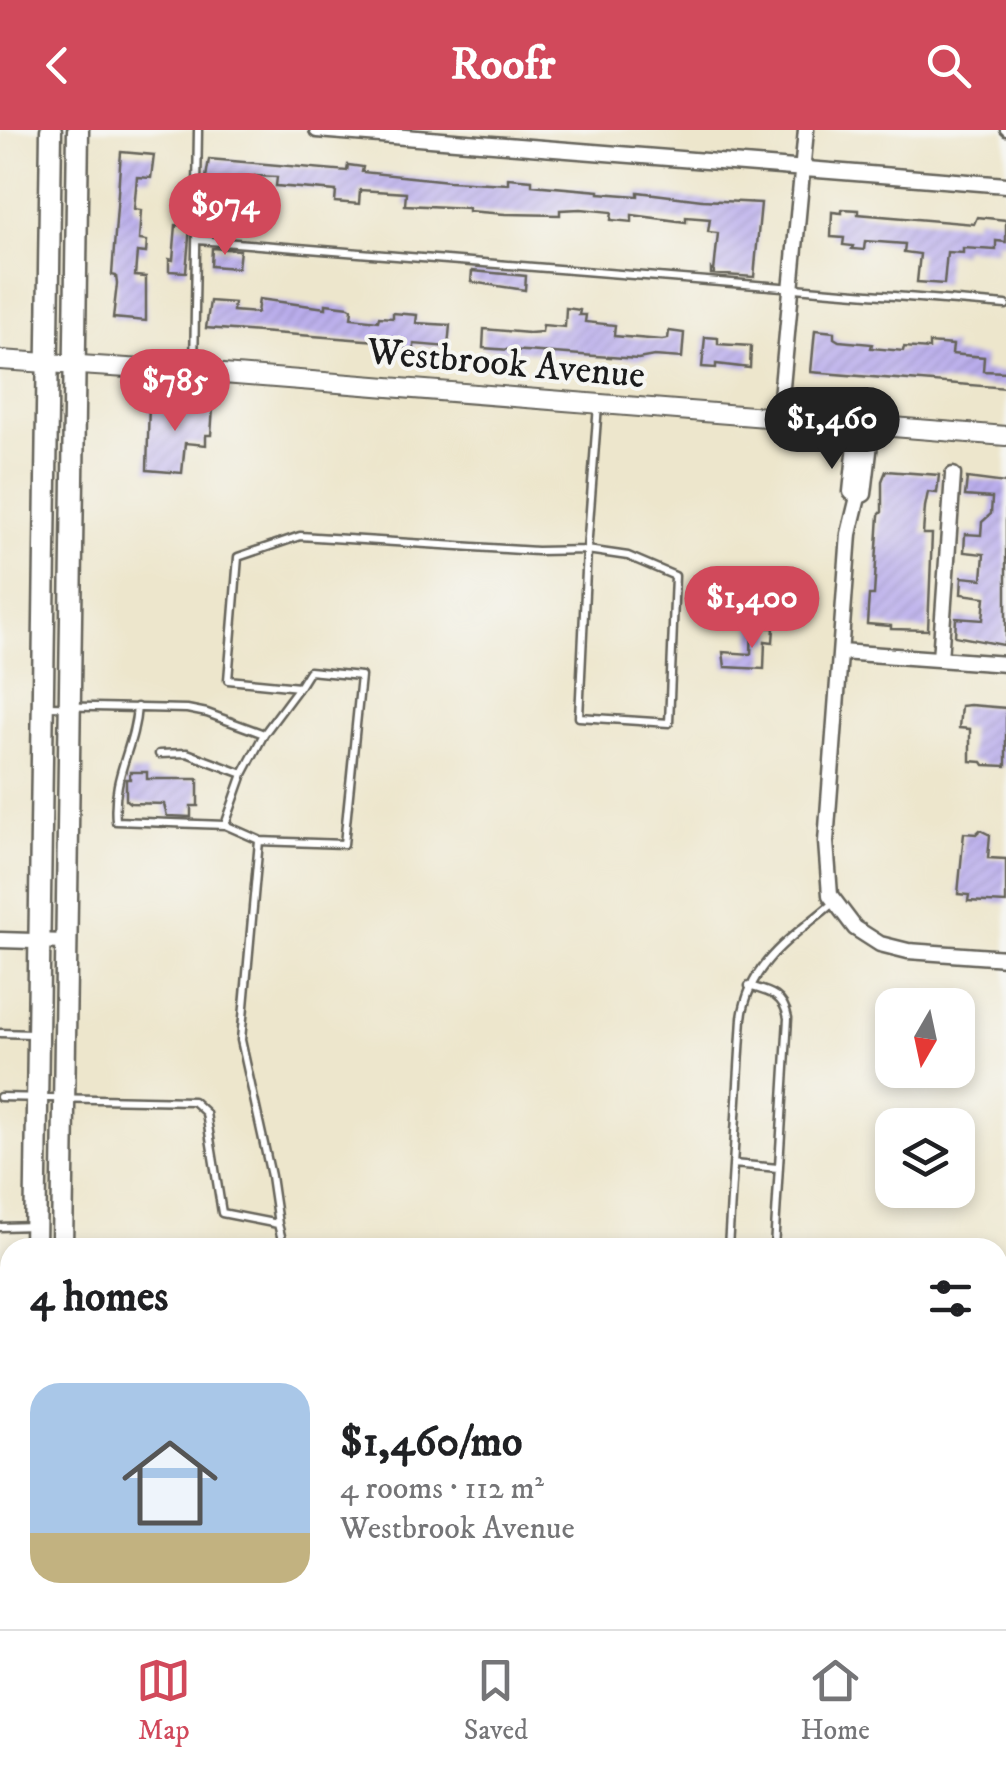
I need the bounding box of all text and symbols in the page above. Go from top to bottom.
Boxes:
text: Roofr [451,37,555,93]
icon: back [30,38,85,93]
icon: search [921,38,976,93]
pin: $974 [166,173,284,258]
text: $974 [191,185,259,225]
street label: Westbrook Avenue [364,328,647,400]
pin: $785 [116,349,234,434]
text: $785 [142,361,208,401]
pin: $1,460 [751,387,913,472]
text: $1,460 [787,399,877,439]
pin: $1,400 [671,566,833,651]
text: $1,400 [706,578,798,618]
north arrow [875,988,975,1088]
map controls [875,988,975,1208]
button: layers [875,1108,975,1208]
icon: filters [923,1271,978,1326]
text: 4 homes [30,1272,168,1324]
text: $1,460/mo [340,1417,522,1469]
icon: home [110,1423,230,1543]
text: 4 rooms · 112 m² [340,1469,544,1509]
text: Westbrook Avenue [340,1509,575,1549]
tab: Map [136,1653,191,1748]
tab: Saved [464,1653,528,1748]
tab: Home [801,1653,870,1748]

